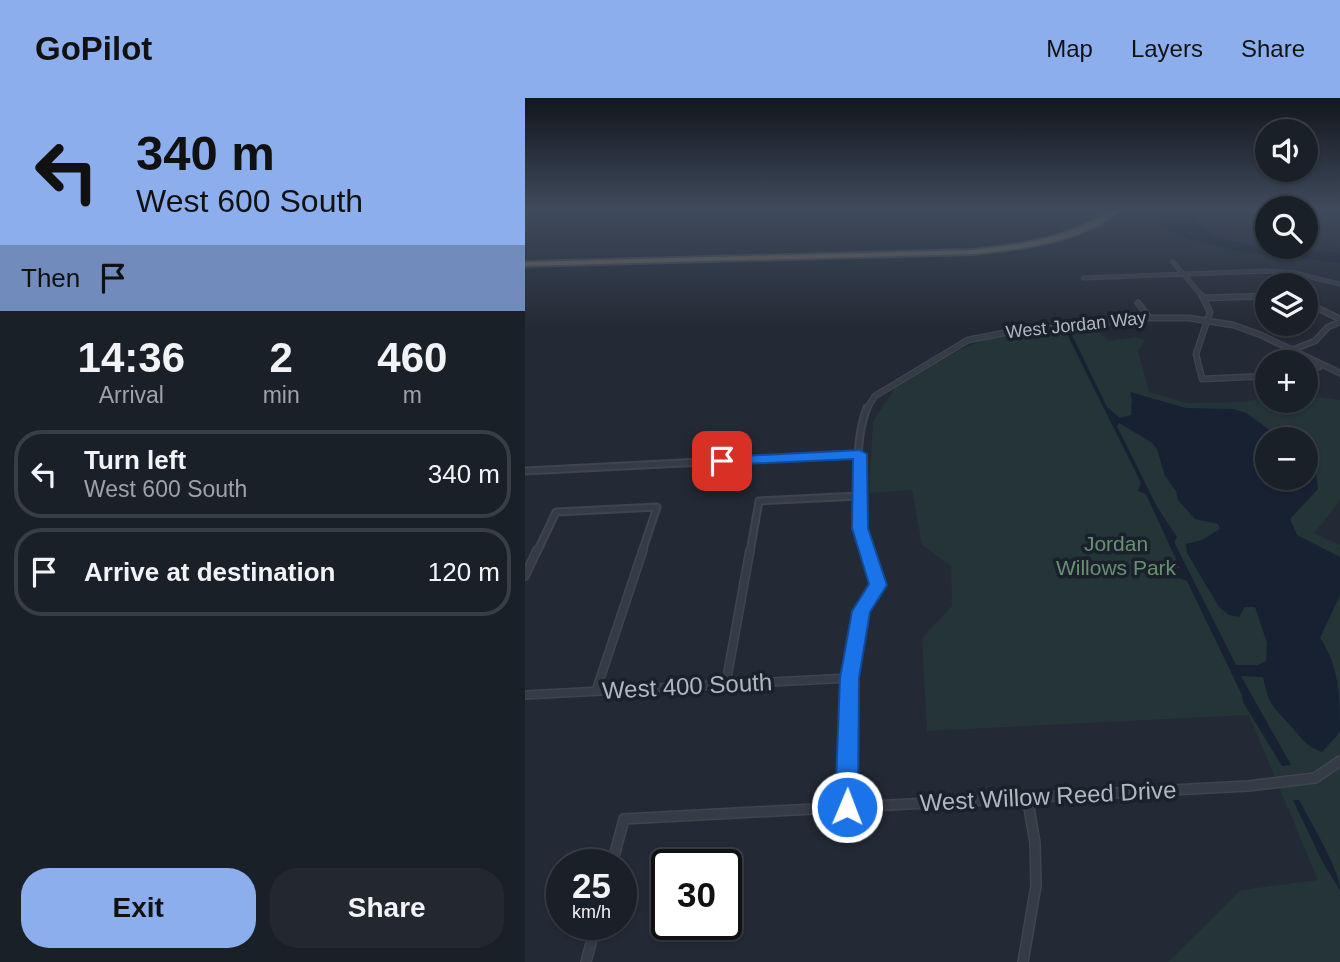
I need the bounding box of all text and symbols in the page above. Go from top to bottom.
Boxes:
text: GoPilot [35,30,152,67]
text: Map [1046,35,1093,62]
text: Layers [1131,35,1203,62]
text: Share [1241,35,1305,62]
map controls [1255,119,1318,490]
button: sound [1255,119,1318,182]
icon: left [21,126,112,217]
text: 340 m [136,126,275,180]
text: West 600 South [136,183,363,219]
button: search [1255,196,1318,259]
icon: arrive [94,259,132,297]
text: Then [21,263,80,293]
button: layers [1255,273,1318,336]
street label: West Jordan Way [1005,308,1147,342]
text: 14:36 [78,334,185,381]
text: 2 [269,334,293,381]
text: 460 [377,334,447,381]
button: + [1255,350,1318,413]
text: Arrival [99,382,164,408]
text: min [263,382,300,408]
text: m [403,382,422,408]
button: − [1255,427,1318,490]
pin [692,431,752,491]
icon: arrive [703,442,741,480]
text: Turn left [84,445,186,475]
icon: left [25,455,63,493]
text: 340 m [428,459,500,489]
text: West 600 South [84,476,247,502]
park label: Jordan Willows Park [1056,532,1177,579]
icon: arrive [25,553,63,591]
text: Arrive at destination [84,557,335,587]
text: 120 m [428,557,500,587]
street label: West 400 South [601,668,773,704]
position arrow [810,770,884,844]
street label: West Willow Reed Drive [919,776,1177,816]
speed limit sign: 30 [651,849,742,940]
text: 25 [572,866,611,905]
button: Exit [21,868,256,948]
button: Share [270,868,504,948]
text: km/h [572,902,611,922]

